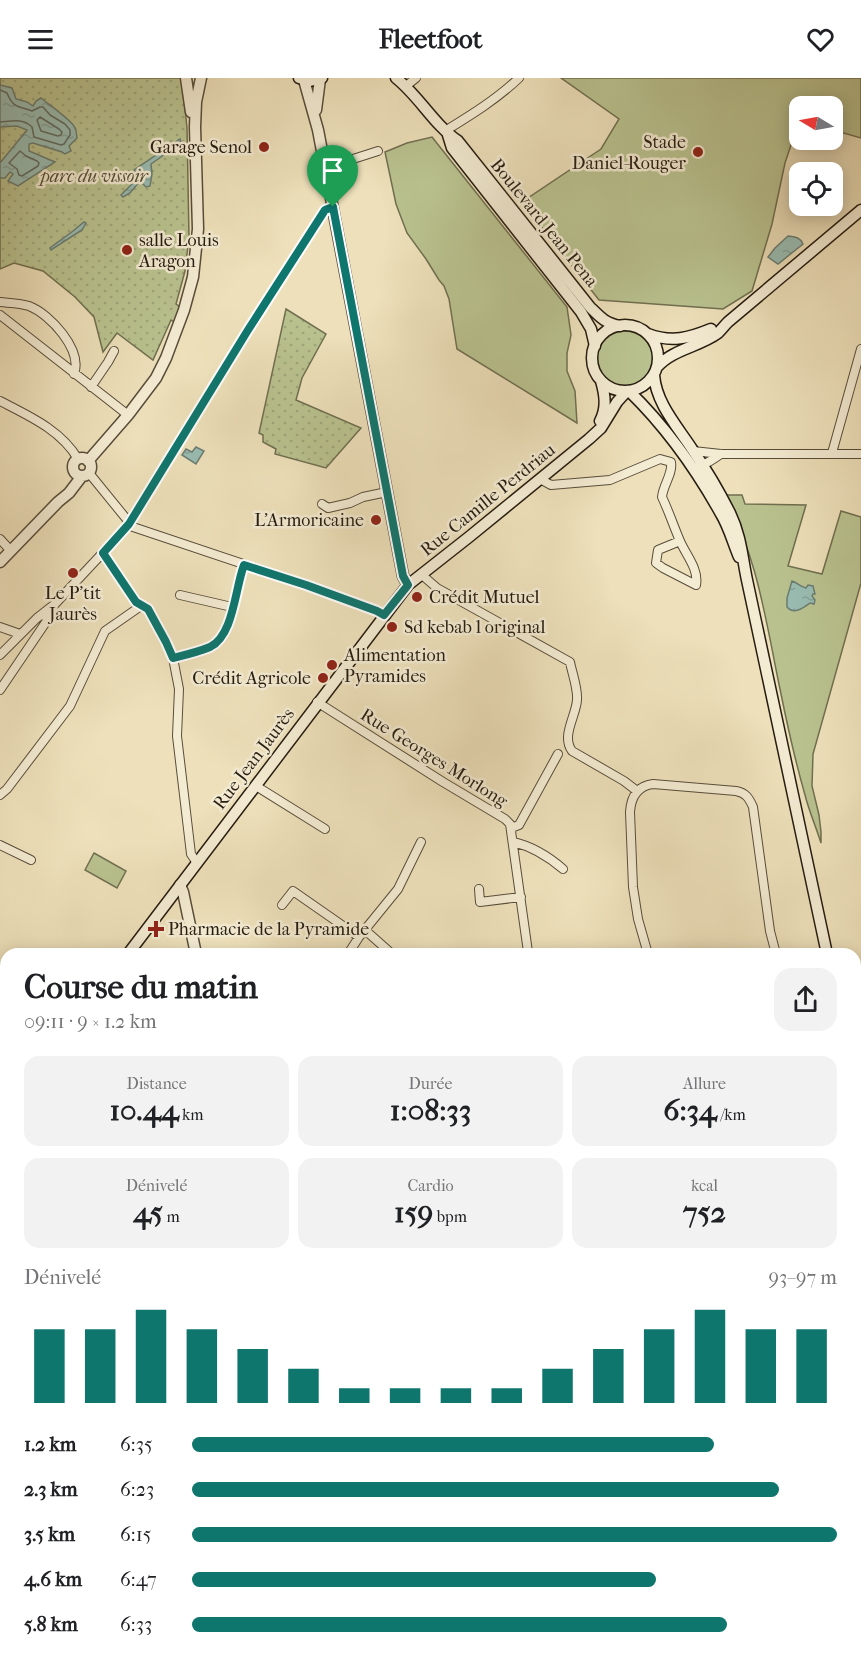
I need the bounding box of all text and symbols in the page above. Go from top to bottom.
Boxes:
icon: menu [24,23,57,56]
text: Fleetfoot [379,23,482,55]
icon: heart [804,23,837,56]
north arrow [789,96,843,150]
map controls [789,96,843,216]
place label: Stade Daniel-Rouger [572,132,686,174]
place label: Garage Senol [150,137,252,158]
marker: Garage Senol [257,140,271,154]
pin [307,145,358,207]
marker: Stade Daniel-Rouger [691,145,705,159]
icon: arrive [316,154,349,187]
street label: Boulevard Jean Pena [486,155,603,292]
button: locate [789,162,843,216]
park label: parc du vissoir [37,166,150,187]
place label: salle Louis Aragon [138,230,219,272]
marker: salle Louis Aragon [120,243,134,257]
street label: Rue Camille Perdriau [417,439,559,561]
place label: L'Armoricaine [254,510,364,531]
marker: L'Armoricaine [369,513,383,527]
marker: Le P’tit Jaurès [66,566,80,580]
place label: Le P’tit Jaurès [45,583,102,625]
place label: Crédit Mutuel [429,587,540,608]
marker: Crédit Mutuel [410,590,424,604]
place label: Sd kebab l original [404,617,545,638]
marker: Sd kebab l original [385,620,399,634]
place label: Alimentation Pyramides [343,645,446,687]
marker: Alimentation Pyramides [325,658,339,672]
place label: Crédit Agricole [192,668,311,689]
marker: Crédit Agricole [316,671,330,685]
street label: Rue Jean Jaurès [209,704,299,814]
street label: Rue Georges Morlong [357,704,512,812]
place label: Pharmacie de la Pyramide [168,919,369,940]
marker: Pharmacie de la Pyramide [149,922,163,936]
text: Course du matin [24,968,258,1007]
button: share [774,968,837,1031]
text: 09:11 · 9 × 1.2 km [24,1010,157,1033]
text: Distance [126,1074,187,1093]
text: Durée [409,1074,452,1093]
text: Allure [683,1074,726,1093]
text: 10.44 [109,1093,179,1128]
text: 1:08:33 [390,1093,471,1128]
text: 6:34 [663,1093,717,1128]
text: km [179,1105,204,1124]
text: /km [717,1105,746,1124]
text: Dénivelé [126,1176,187,1195]
text: Cardio [407,1176,454,1195]
text: kcal [691,1176,718,1195]
text: 45 [133,1195,163,1230]
text: 159 [394,1195,433,1230]
text: 752 [683,1195,726,1230]
text: m [163,1207,180,1226]
text: bpm [433,1207,467,1226]
text: Dénivelé [24,1266,101,1289]
text: 93–97 m [769,1266,837,1289]
text: 1.2 km [24,1433,77,1456]
text: 6:35 [120,1433,153,1456]
text: 2.3 km [24,1478,78,1501]
text: 6:23 [120,1478,154,1501]
text: 3.5 km [24,1523,75,1546]
text: 6:15 [120,1523,151,1546]
text: 4.6 km [24,1568,82,1591]
text: 6:47 [120,1568,157,1591]
text: 5.8 km [24,1613,78,1636]
text: 6:33 [120,1613,152,1636]

